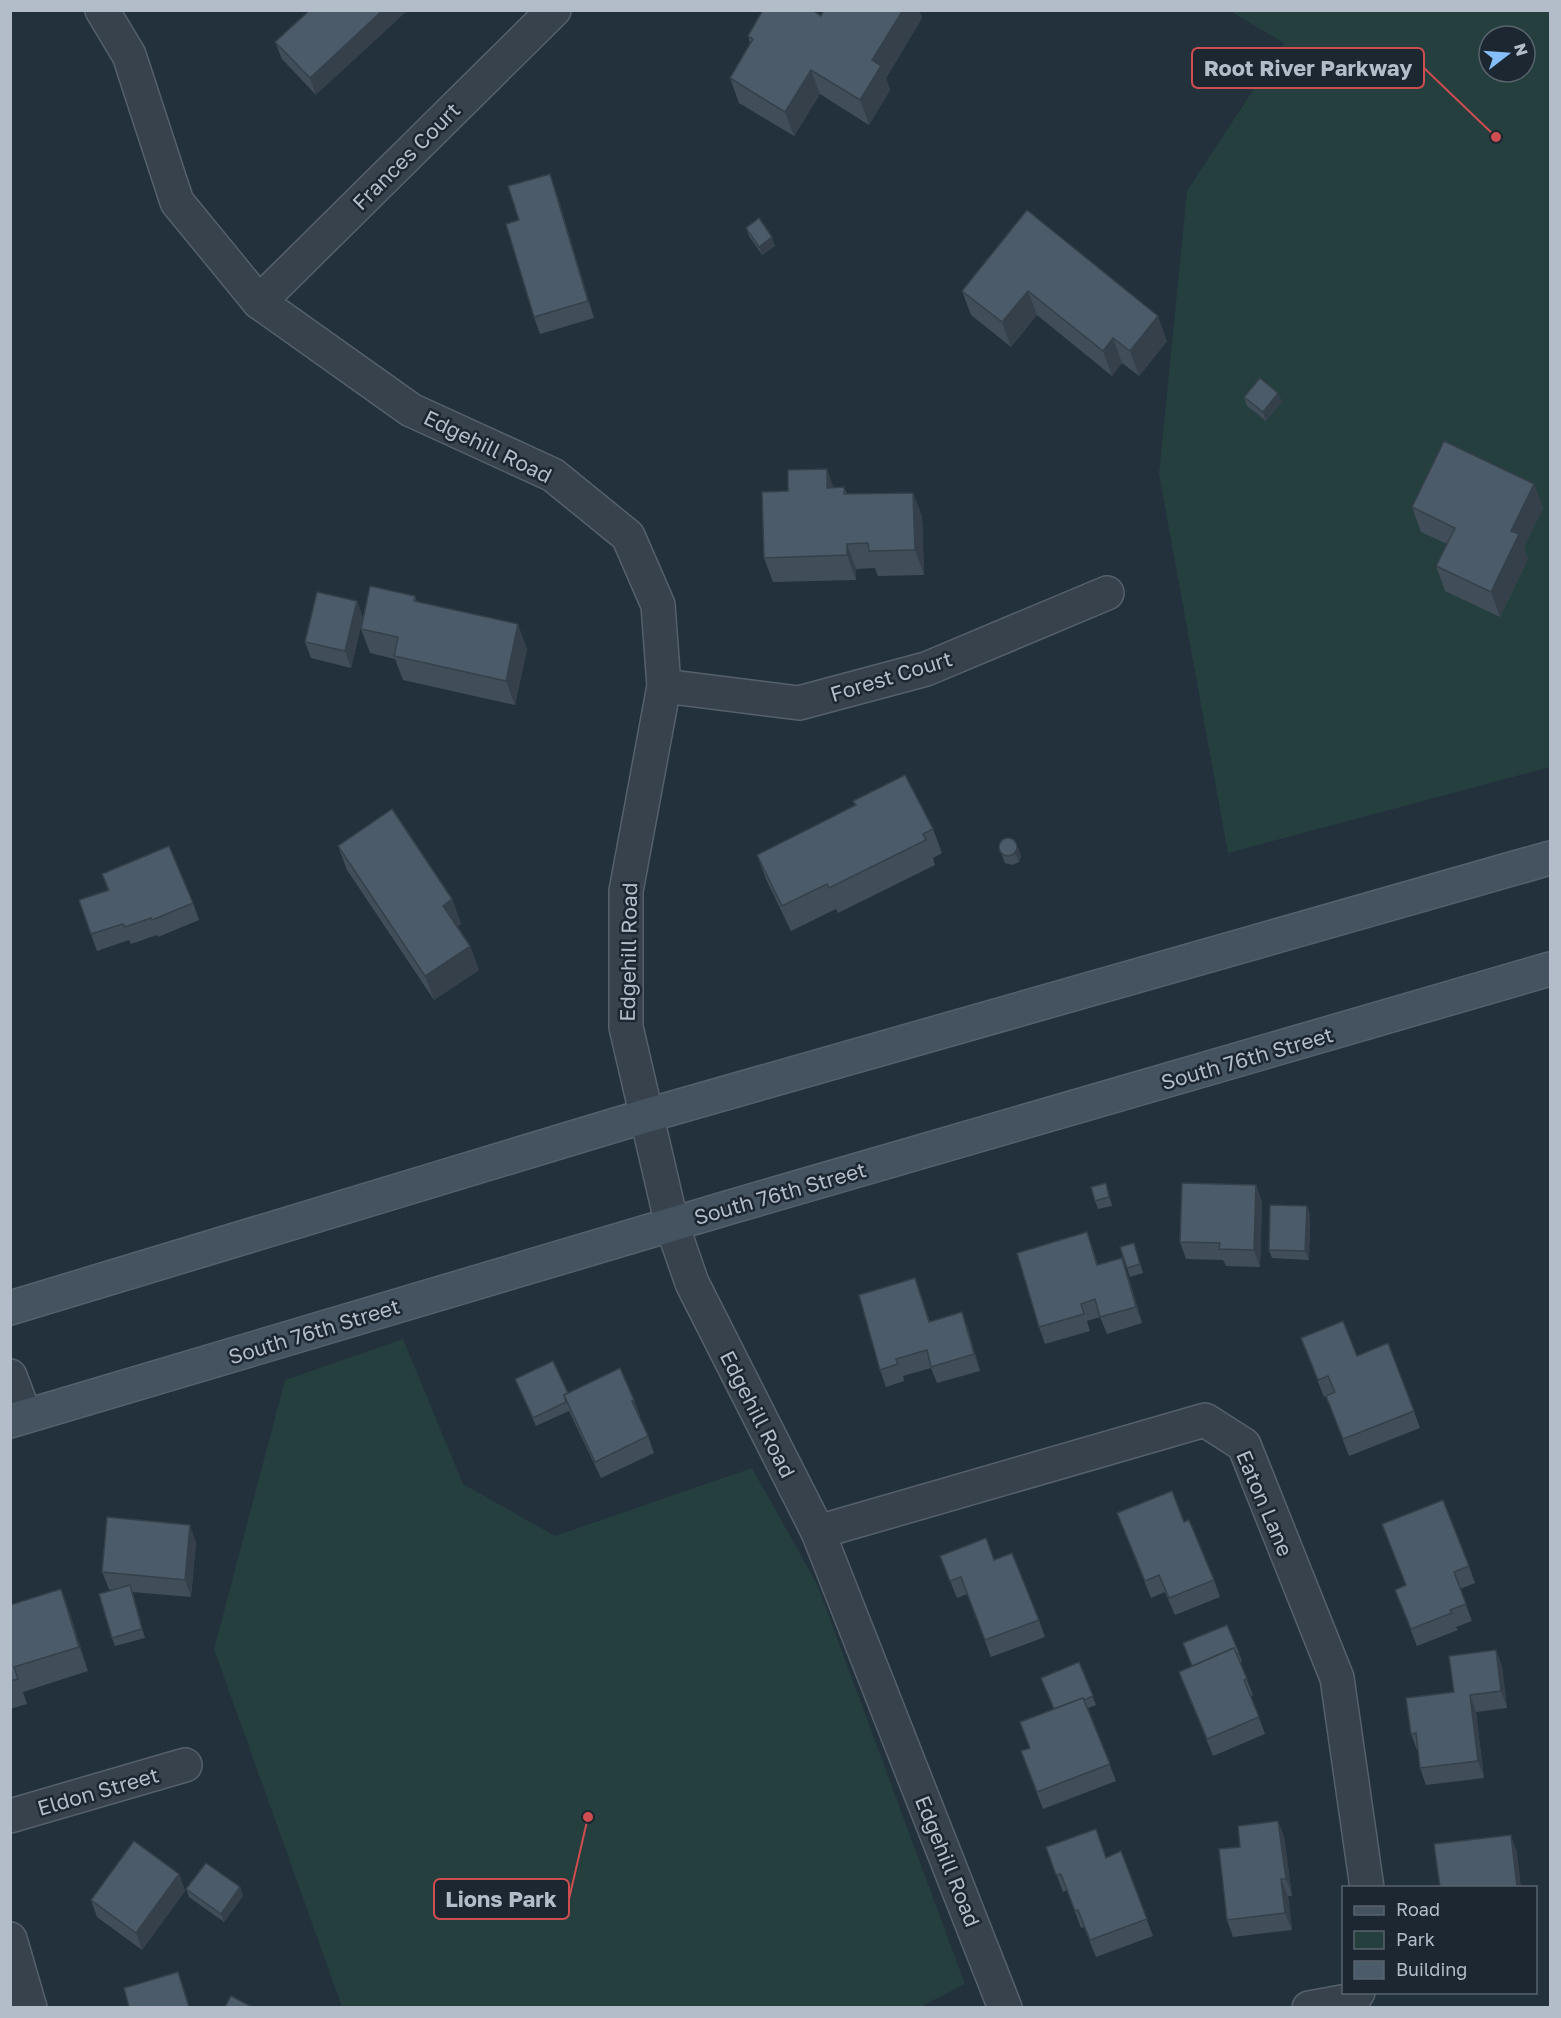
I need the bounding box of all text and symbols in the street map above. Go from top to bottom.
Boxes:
north arrow [1477,24,1537,84]
text: N [1510,41,1533,58]
callout: Root River Parkway [1192,48,1424,88]
text: Root River Parkway [1204,54,1412,81]
street label: Frances Court [347,97,465,215]
street label: Edgehill Road [420,404,556,488]
street label: Forest Court [827,645,955,707]
street label: Edgehill Road [614,882,642,1022]
street label: South 76th Street [1158,1021,1336,1095]
street label: South 76th Street [691,1156,869,1230]
street label: South 76th Street [225,1293,403,1369]
street label: Edgehill Road [715,1346,801,1482]
street label: Eaton Lane [1231,1446,1299,1560]
street label: Eldon Street [34,1761,162,1821]
street label: Edgehill Road [910,1792,986,1930]
callout: Lions Park [434,1879,569,1919]
text: Lions Park [445,1885,557,1912]
legend [1342,1886,1537,1994]
text: Road [1396,1898,1440,1920]
text: Park [1396,1928,1435,1950]
text: Building [1396,1958,1467,1980]

